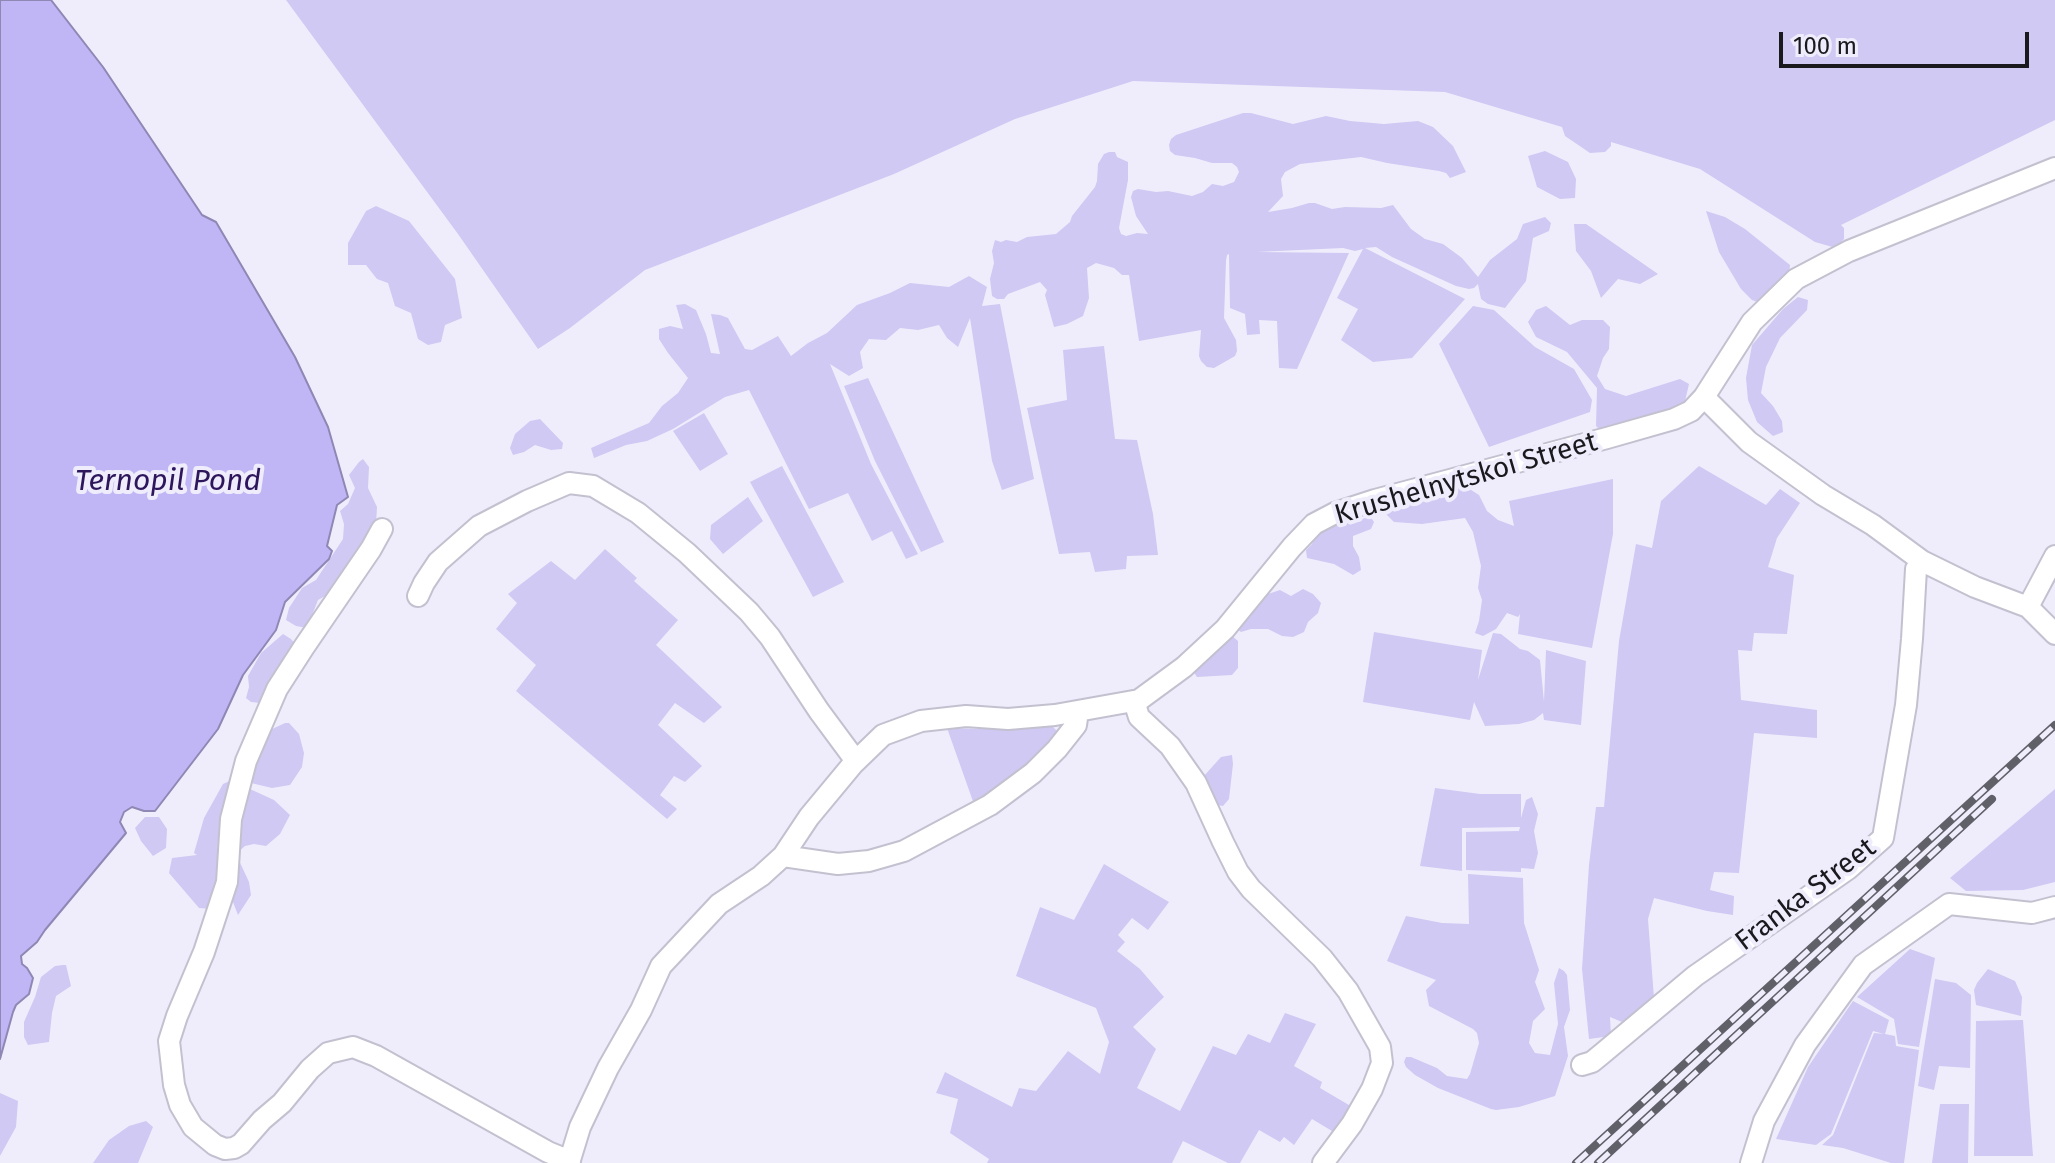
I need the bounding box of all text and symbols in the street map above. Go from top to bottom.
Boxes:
scale bar [1783,16,2033,66]
text: 100 m [1793,32,1857,60]
street label: Krushelnytskoi Street [1331,425,1601,533]
water label: Ternopil Pond [75,464,261,500]
street label: Franka Street [1729,831,1883,959]

